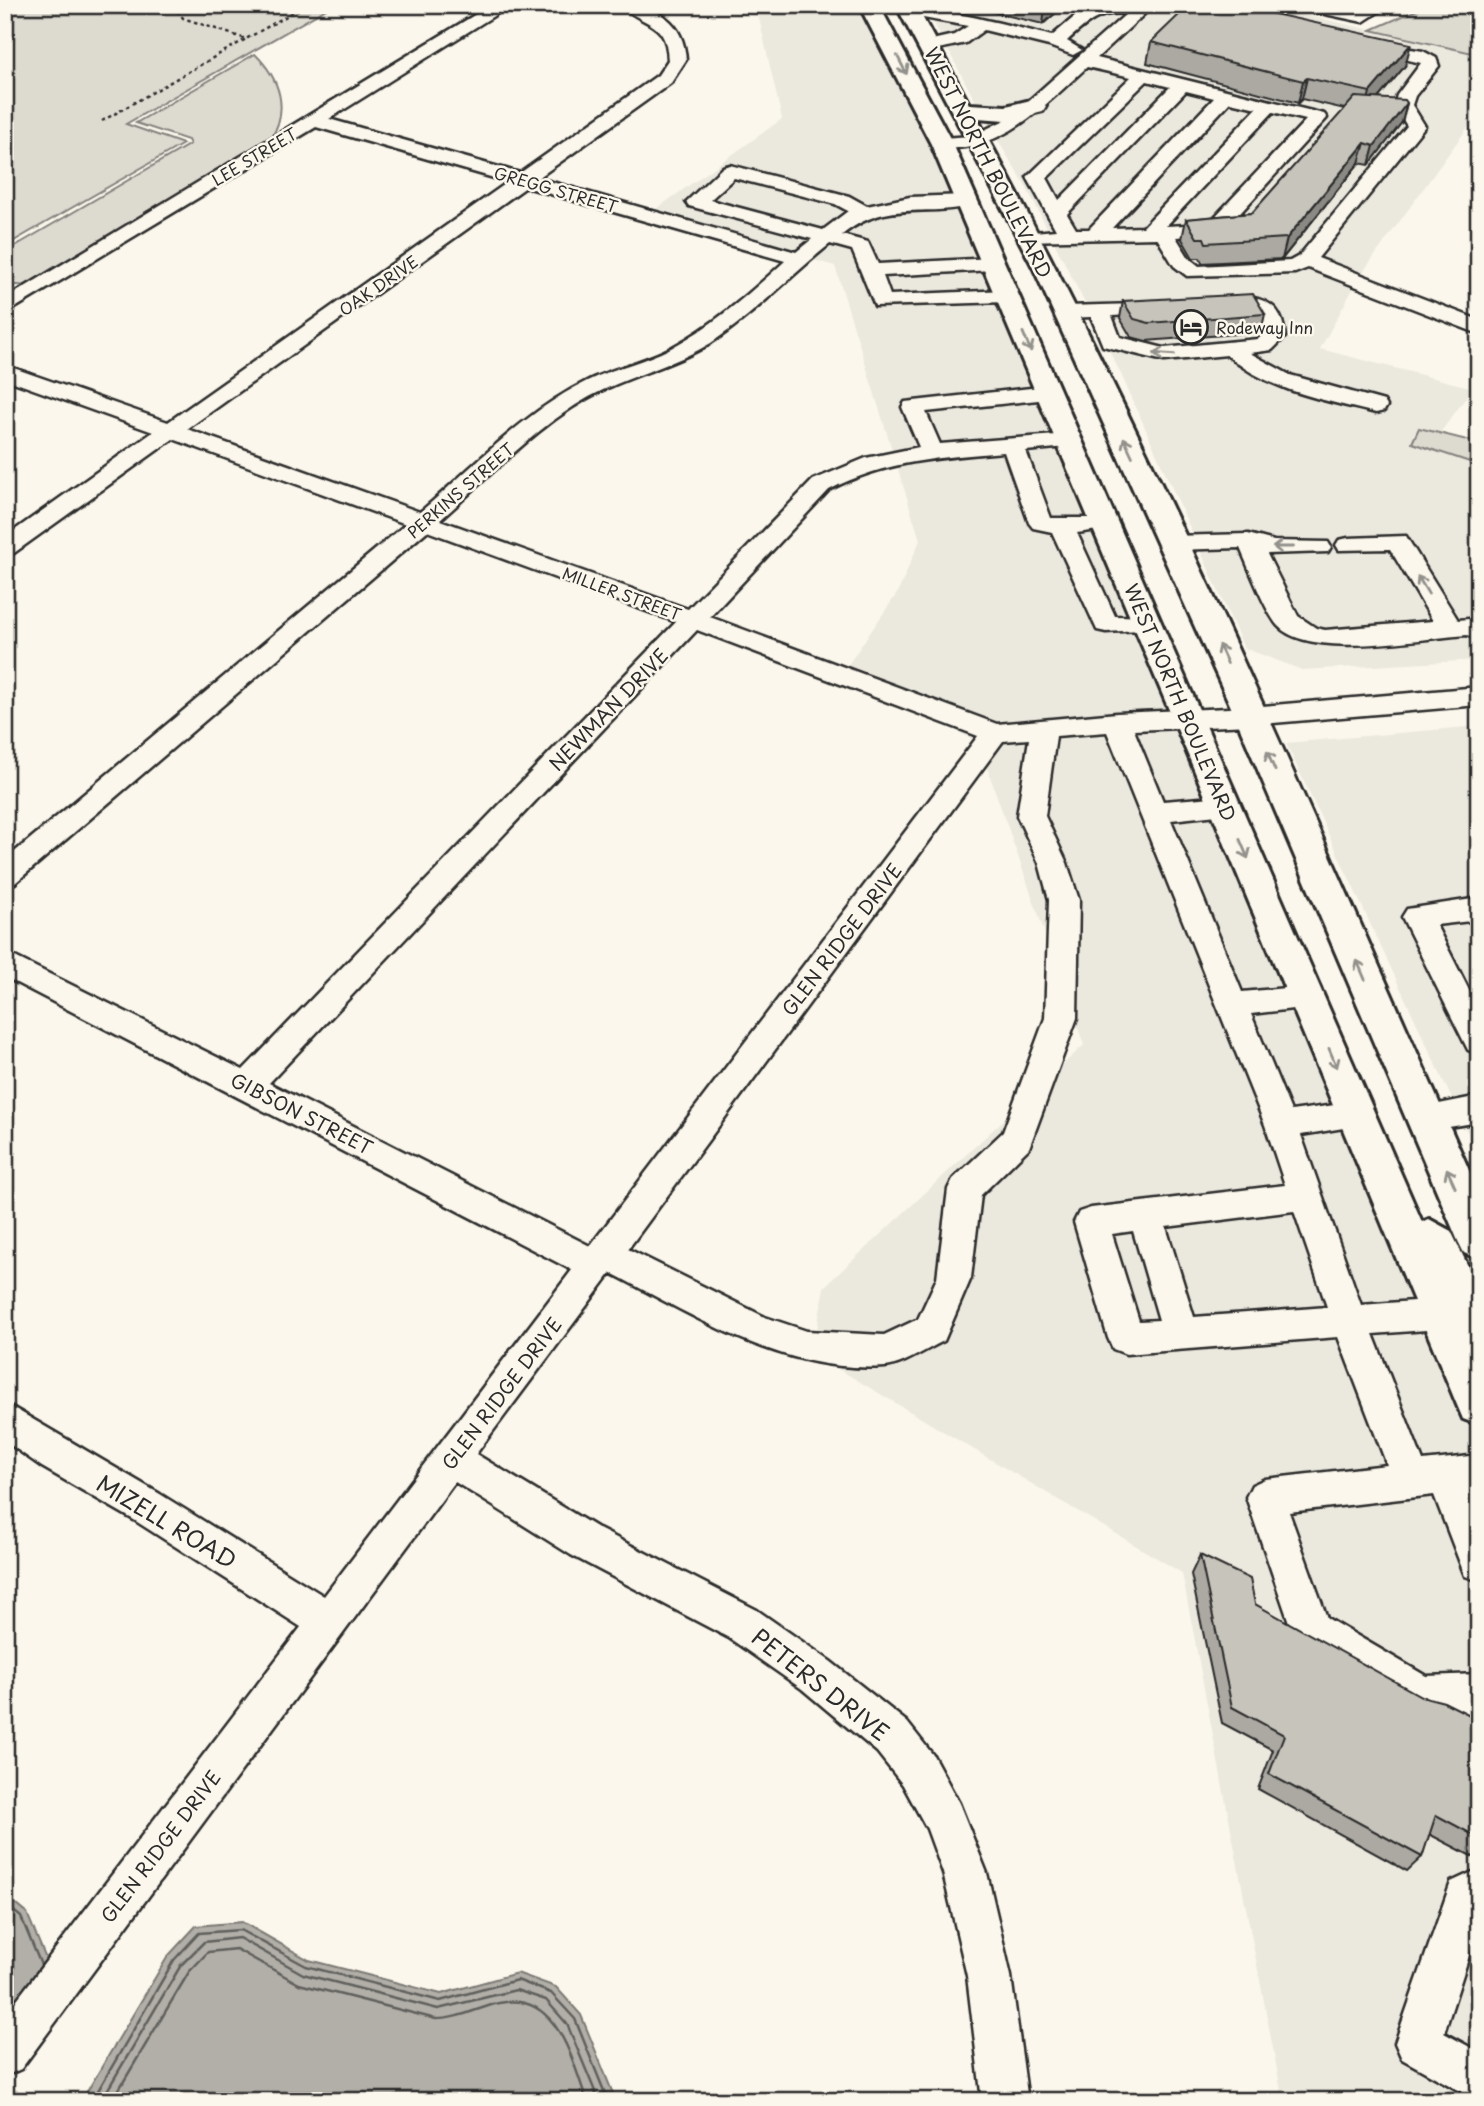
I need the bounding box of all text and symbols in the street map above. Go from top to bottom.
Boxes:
street label: WEST NORTH BOULEVARD [918,42,1060,282]
one-way arrow [895,54,909,75]
street label: LEE STREET [207,121,301,191]
street label: GREGG STREET [491,160,621,218]
street label: OAK DRIVE [334,249,422,321]
hotel icon: Rodeway Inn [1172,308,1210,346]
place label: Rodeway Inn [1216,315,1313,339]
one-way arrow [1021,331,1034,352]
one-way arrow [1153,347,1176,360]
street label: PERKINS STREET [401,437,519,543]
one-way arrow [1121,437,1134,458]
one-way arrow [1272,540,1295,554]
street label: MILLER STREET [559,560,685,626]
one-way arrow [1416,575,1430,595]
street label: WEST NORTH BOULEVARD [1118,579,1244,825]
street label: NEWMAN DRIVE [542,641,674,777]
one-way arrow [1216,644,1229,665]
one-way arrow [1264,751,1277,772]
one-way arrow [1239,837,1252,859]
street label: GLEN RIDGE DRIVE [774,857,908,1021]
one-way arrow [1354,959,1367,981]
one-way arrow [1327,1047,1340,1069]
street label: GIBSON STREET [226,1065,378,1161]
one-way arrow [1444,1168,1457,1190]
street label: GLEN RIDGE DRIVE [434,1311,568,1475]
street label: MIZELL ROAD [90,1465,244,1577]
street label: PETERS DRIVE [745,1619,897,1749]
street label: GLEN RIDGE DRIVE [93,1764,227,1928]

